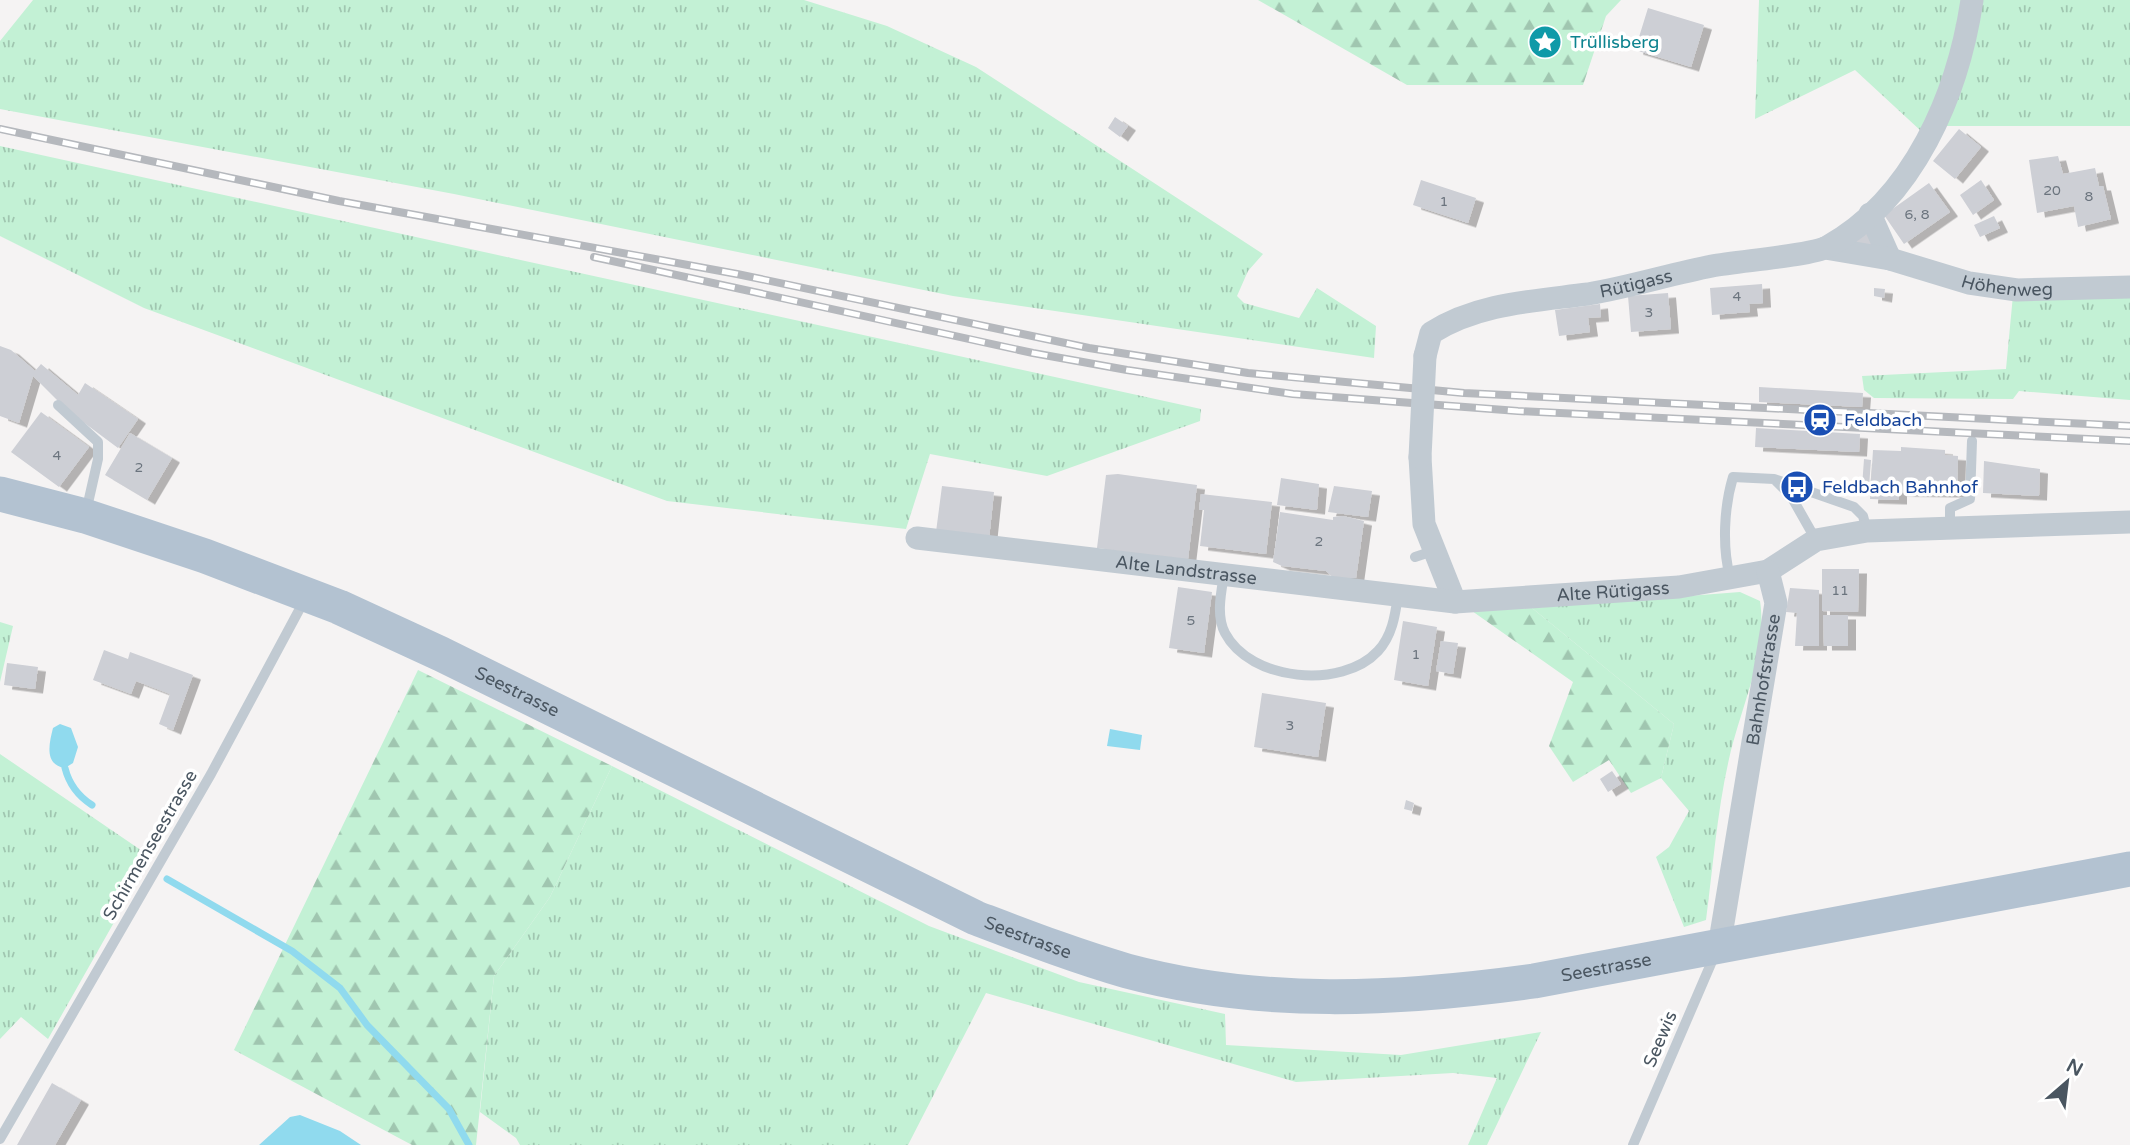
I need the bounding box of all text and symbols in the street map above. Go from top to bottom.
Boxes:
place icon: Trüllisberg [1526,23,1564,61]
place label: Trüllisberg [1570,31,1659,53]
house number: 20 [2043,182,2061,199]
house number: 8 [2085,188,2094,205]
house number: 1 [1440,193,1448,210]
house number: 6, 8 [1905,206,1930,223]
street label: Rütigass [1598,264,1674,303]
street label: Höhenweg [1959,270,2053,301]
house number: 4 [1733,288,1742,305]
house number: 3 [1645,304,1653,321]
station icon: Feldbach [1801,401,1839,439]
place label: Feldbach [1844,409,1922,431]
house number: 4 [53,447,62,464]
house number: 2 [135,459,143,476]
bus stop icon: Feldbach Bahnhof [1778,468,1816,506]
place label: Feldbach Bahnhof [1822,476,1978,498]
house number: 2 [1315,533,1323,550]
street label: Alte Landstrasse [1114,551,1258,589]
street label: Alte Rütigass [1556,577,1670,606]
house number: 11 [1831,582,1849,599]
house number: 5 [1187,612,1195,629]
street label: Bahnhofstrasse [1742,612,1785,747]
house number: 1 [1412,646,1420,663]
street label: Seestrasse [471,662,563,722]
house number: 3 [1286,717,1294,734]
street label: Schirmenseestrasse [98,766,202,924]
street label: Seestrasse [981,911,1074,963]
street label: Seestrasse [1559,948,1653,987]
street label: Seewis [1638,1008,1682,1070]
north arrow [2032,1047,2102,1117]
text: N [2063,1055,2086,1081]

